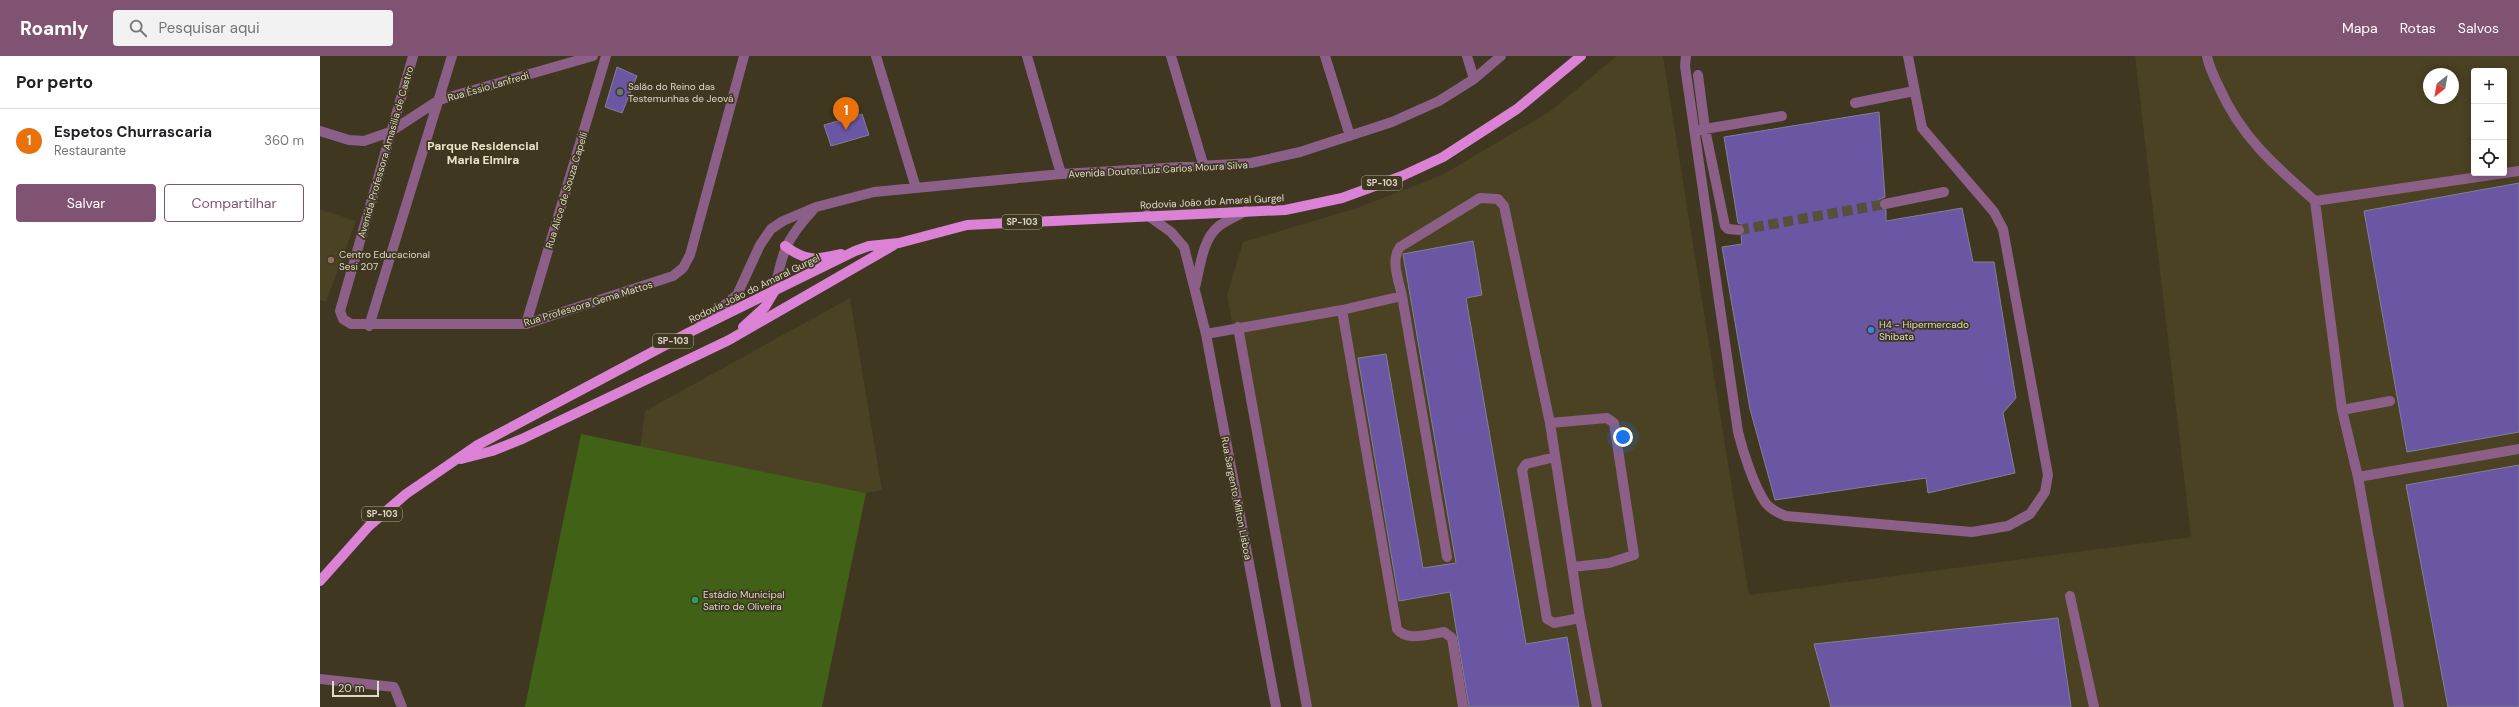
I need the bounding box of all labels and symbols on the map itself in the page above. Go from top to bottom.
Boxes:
street label: Avenida Professora Amasilia de Castro [355,65,416,239]
north arrow [2423,68,2459,104]
street label: Rua Éssio Lanfredi [446,69,530,104]
place label: Salão do Reino das Testemunhas de Jeová [628,80,733,105]
marker: Salão do Reino das Testemunhas de Jeová [615,87,625,97]
pin: 1 [833,97,859,130]
street label: Rua Alice de Souza Capelli [543,130,590,250]
district label: Parque Residencial Maria Elmira [427,138,539,168]
street label: Avenida Doutor Luiz Carlos Moura Silva [1068,158,1248,181]
road number: SP-103 [1362,176,1402,190]
street label: Rodovia João do Amaral Gurgel [1140,191,1284,212]
road number: SP-103 [1002,215,1042,229]
place label: Centro Educacional Sesi 207 [339,248,430,273]
street label: Rodovia João do Amaral Gurgel [687,251,822,326]
marker: Centro Educacional Sesi 207 [326,255,336,265]
street label: Rua Professora Gema Mattos [522,278,654,329]
place label: H4 - Hipermercado Shibata [1879,318,1969,343]
marker: H4 - Hipermercado Shibata [1866,325,1876,335]
road number: SP-103 [653,334,693,348]
your location [1613,427,1633,447]
street label: Rua Sargento Milton Lisboa [1218,435,1255,561]
road number: SP-103 [362,507,402,521]
place label: Estádio Municipal Satiro de Oliveira [703,588,784,613]
marker: Estádio Municipal Satiro de Oliveira [690,595,700,605]
scale bar [332,679,379,698]

